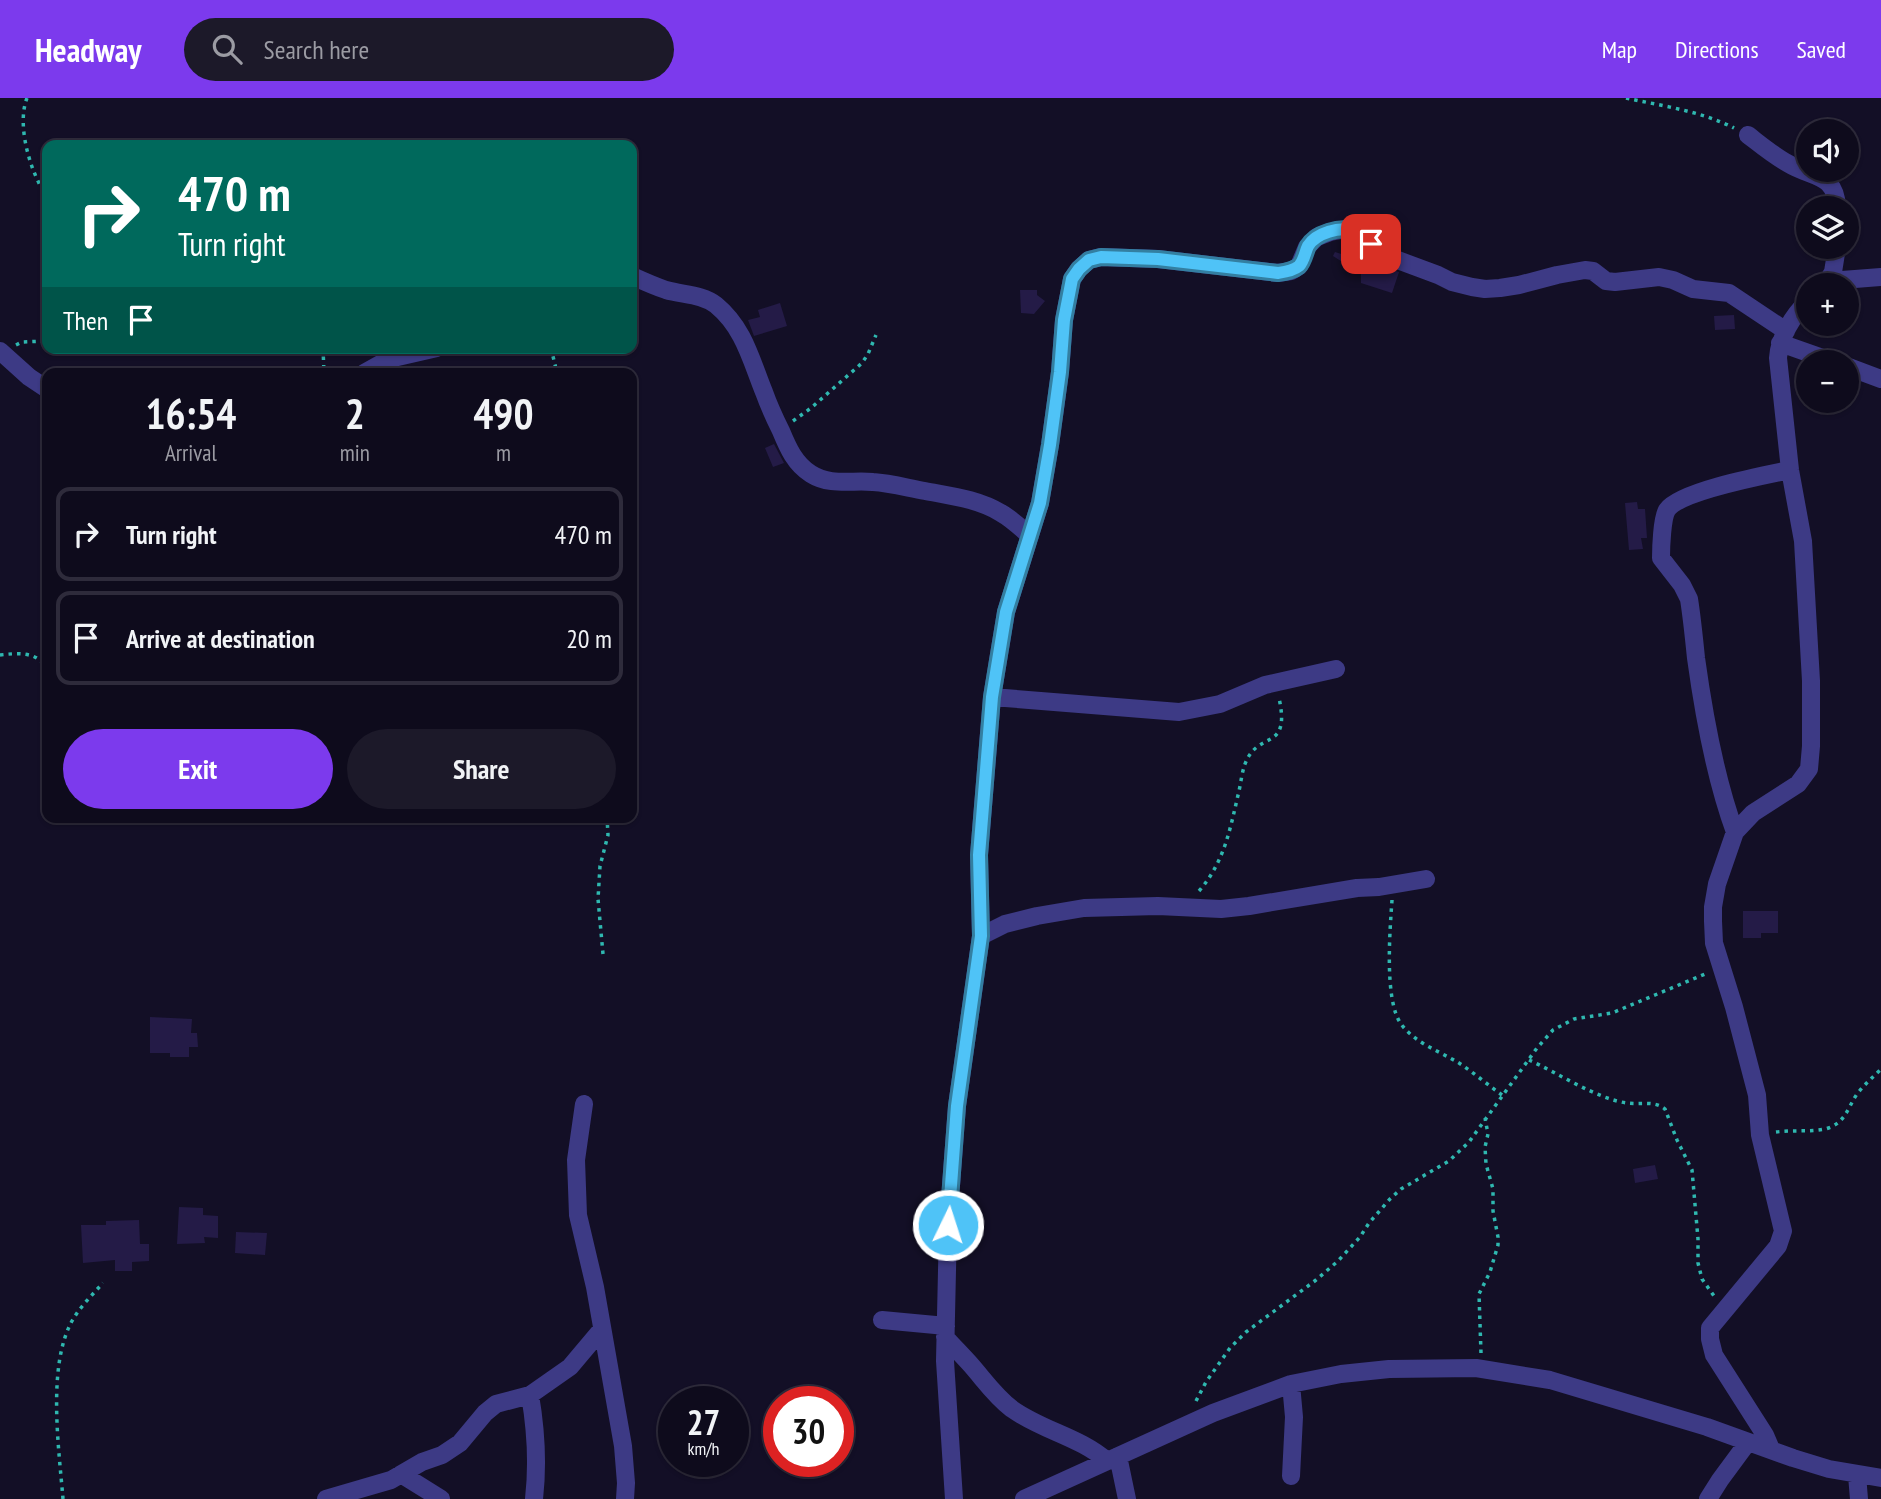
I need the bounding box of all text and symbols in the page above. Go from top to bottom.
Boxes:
search box [184,18,674,81]
text: Headway [35,28,142,71]
icon: search [208,30,246,68]
text: Search here [264,33,369,66]
text: Map [1602,34,1637,65]
text: Directions [1675,34,1759,65]
text: Saved [1797,34,1846,65]
map controls [1796,119,1859,413]
button: sound [1796,119,1859,182]
text: 470 m [178,161,291,225]
icon: right [63,168,154,259]
button: layers [1796,196,1859,259]
pin [1341,214,1401,274]
text: Turn right [178,223,286,265]
icon: arrive [1352,225,1390,263]
button: + [1796,273,1859,336]
icon: arrive [122,301,160,339]
text: Then [63,304,108,337]
button: − [1796,350,1859,413]
text: 16:54 [145,386,236,441]
text: 2 [345,386,365,441]
text: 490 [473,386,534,441]
text: Arrival [165,438,217,467]
text: min [340,438,370,467]
text: m [496,438,511,467]
icon: right [67,515,105,553]
text: Turn right [126,518,217,551]
text: 470 m [554,518,612,551]
icon: arrive [67,619,105,657]
text: Arrive at destination [126,622,315,655]
text: 20 m [566,622,612,655]
button: Exit [63,729,333,809]
button: Share [347,729,616,809]
position arrow [911,1188,985,1262]
speed limit sign: 30 [763,1386,854,1477]
text: 27 [687,1399,720,1445]
text: km/h [688,1437,719,1460]

